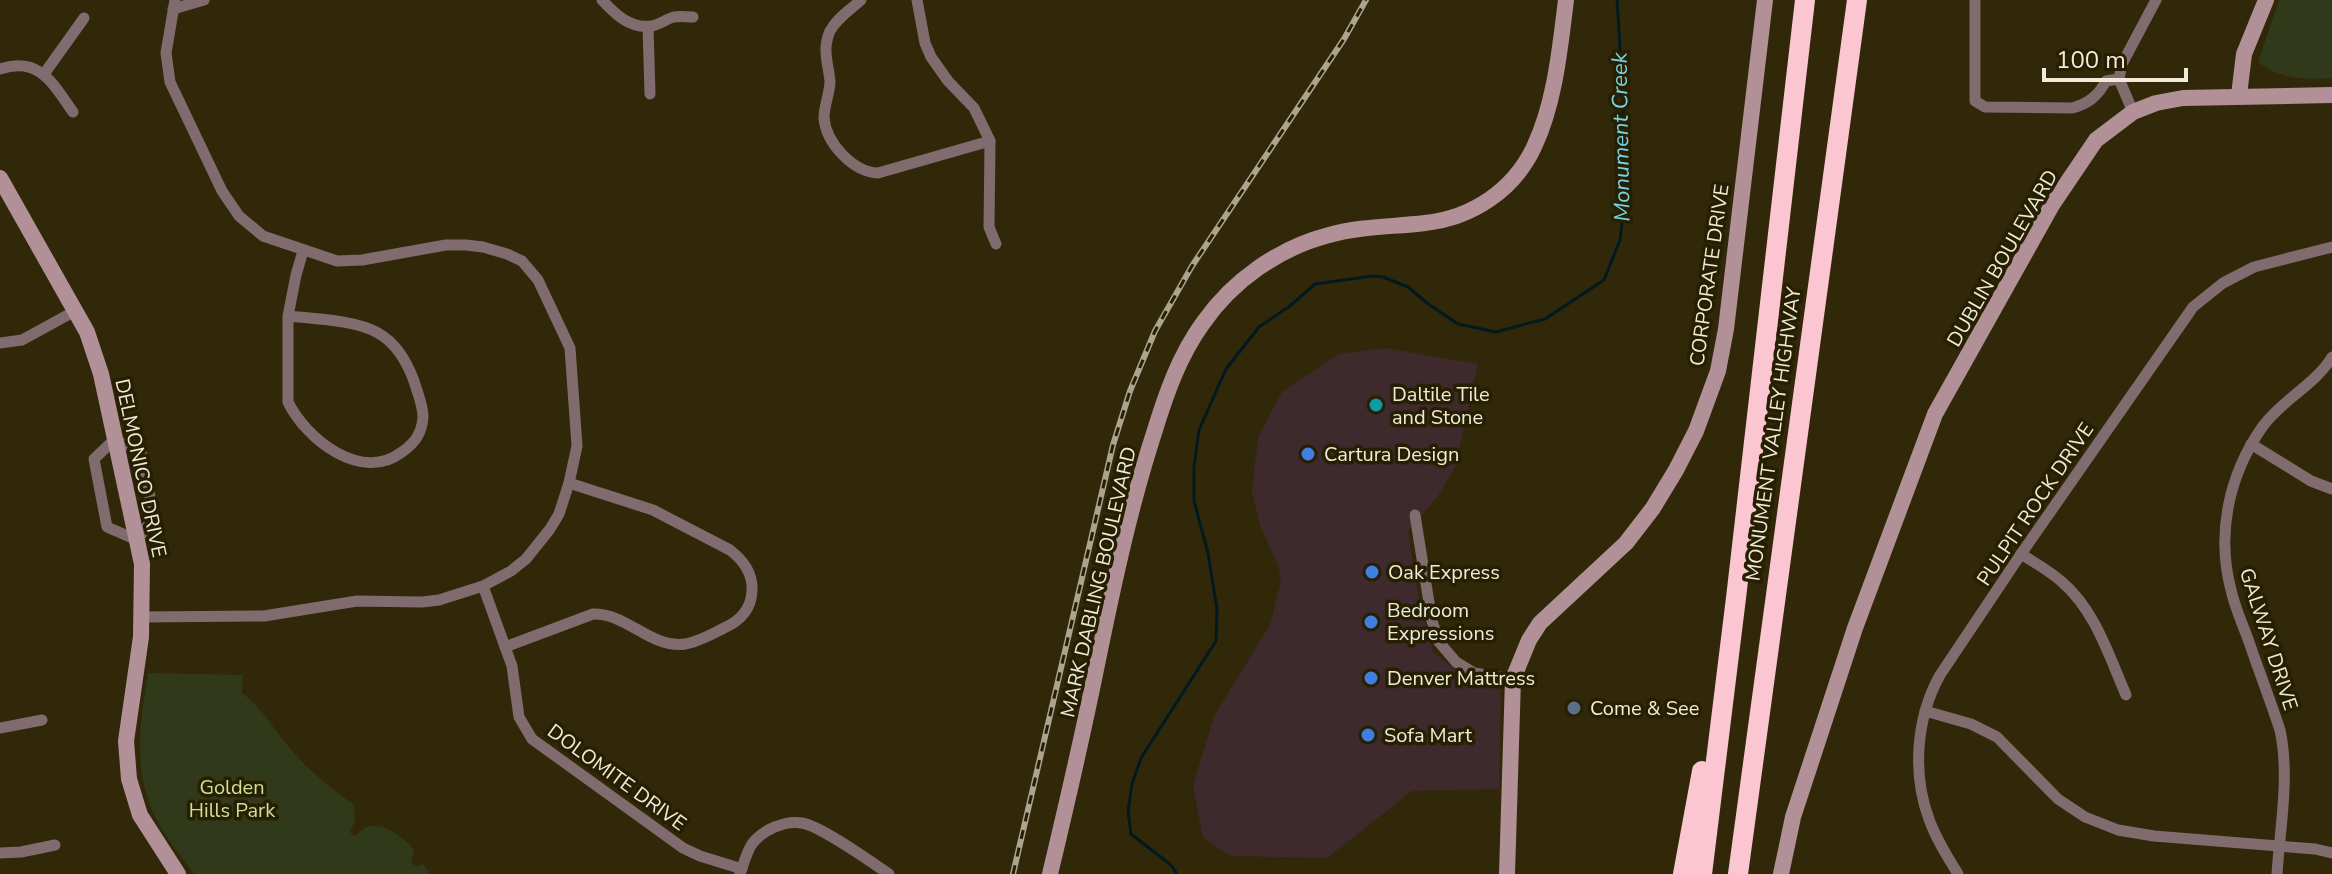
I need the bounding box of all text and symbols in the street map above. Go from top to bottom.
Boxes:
scale bar [2044,32,2186,82]
text: 100 m [2056,44,2126,76]
water label: Monument Creek [1605,51,1637,222]
street label: DUBLIN BOULEVARD [1941,165,2064,352]
street label: CORPORATE DRIVE [1683,182,1736,368]
street label: MONUMENT VALLEY HIGHWAY [1740,284,1808,583]
street label: DELMONICO DRIVE [108,376,173,560]
place label: Daltile Tile and Stone [1392,381,1490,431]
marker: Daltile Tile and Stone [1367,396,1385,414]
street label: PULPIT ROCK DRIVE [1971,417,2100,591]
place label: Cartura Design [1324,441,1459,468]
street label: MARK DABLING BOULEVARD [1054,444,1143,720]
marker: Cartura Design [1299,445,1317,463]
place label: Oak Express [1388,559,1500,586]
marker: Oak Express [1363,563,1381,581]
street label: GALWAY DRIVE [2233,565,2304,714]
place label: Bedroom Expressions [1387,597,1494,647]
marker: Bedroom Expressions [1362,613,1380,631]
place label: Denver Mattress [1387,665,1535,692]
marker: Denver Mattress [1362,669,1380,687]
place label: Come & See [1590,695,1699,722]
marker: Come & See [1565,699,1583,717]
street label: DOLOMITE DRIVE [542,718,692,837]
place label: Sofa Mart [1384,722,1473,749]
marker: Sofa Mart [1359,726,1377,744]
park label: Golden Hills Park [189,774,276,824]

